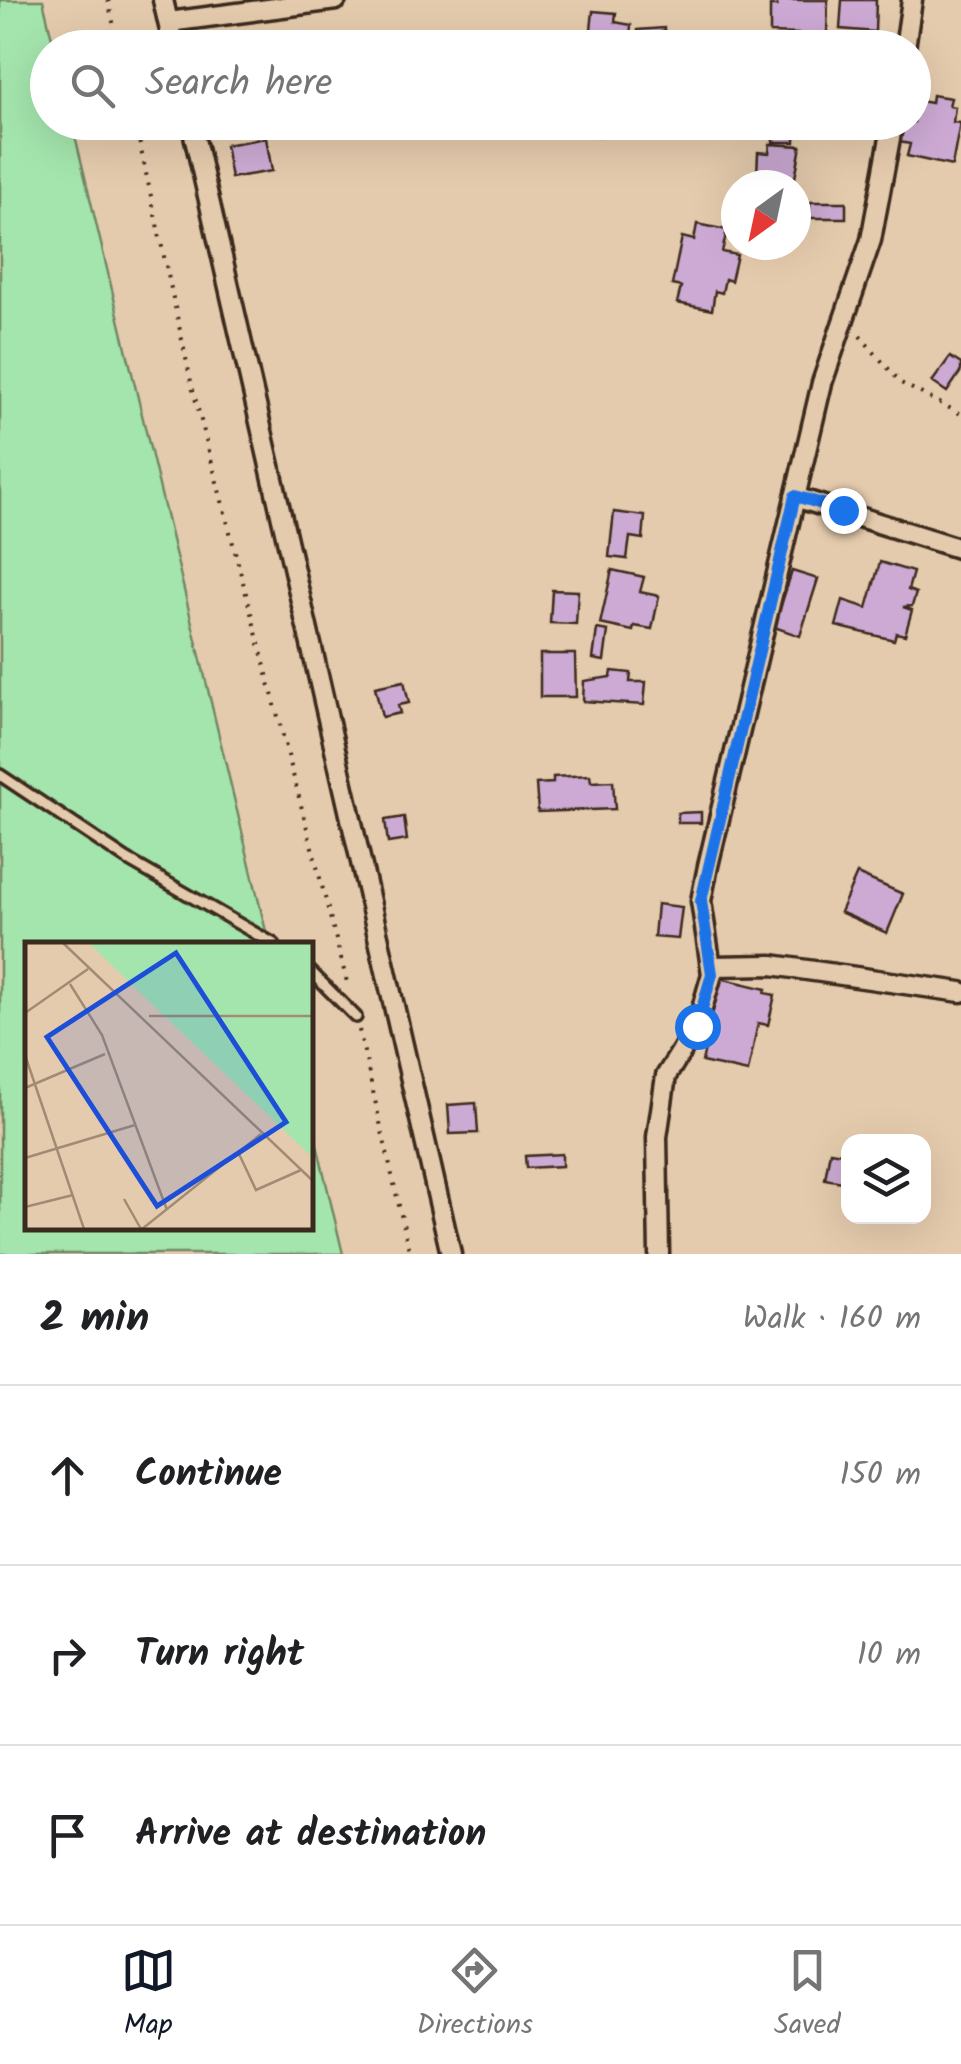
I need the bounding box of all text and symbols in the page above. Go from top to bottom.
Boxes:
search box [30,30,931,140]
text: Search here [145,55,332,115]
icon: search [65,58,120,113]
north arrow [721,170,811,260]
route end [821,488,867,534]
inset map [25,942,312,1229]
route start [675,1004,721,1050]
map controls [841,1134,931,1224]
button: layers [841,1134,931,1224]
text: 2 min [40,1286,149,1353]
text: Walk · 160 m [743,1294,921,1345]
text: Continue [135,1445,282,1505]
icon: ahead [40,1448,95,1503]
text: 150 m [839,1450,921,1501]
text: Turn right [135,1625,304,1685]
icon: right [40,1628,95,1683]
text: 10 m [857,1630,921,1681]
text: Arrive at destination [135,1805,486,1865]
icon: arrive [40,1808,95,1863]
tab: Map [121,1943,176,2048]
tab: Directions [417,1943,533,2048]
tab: Saved [774,1943,840,2048]

